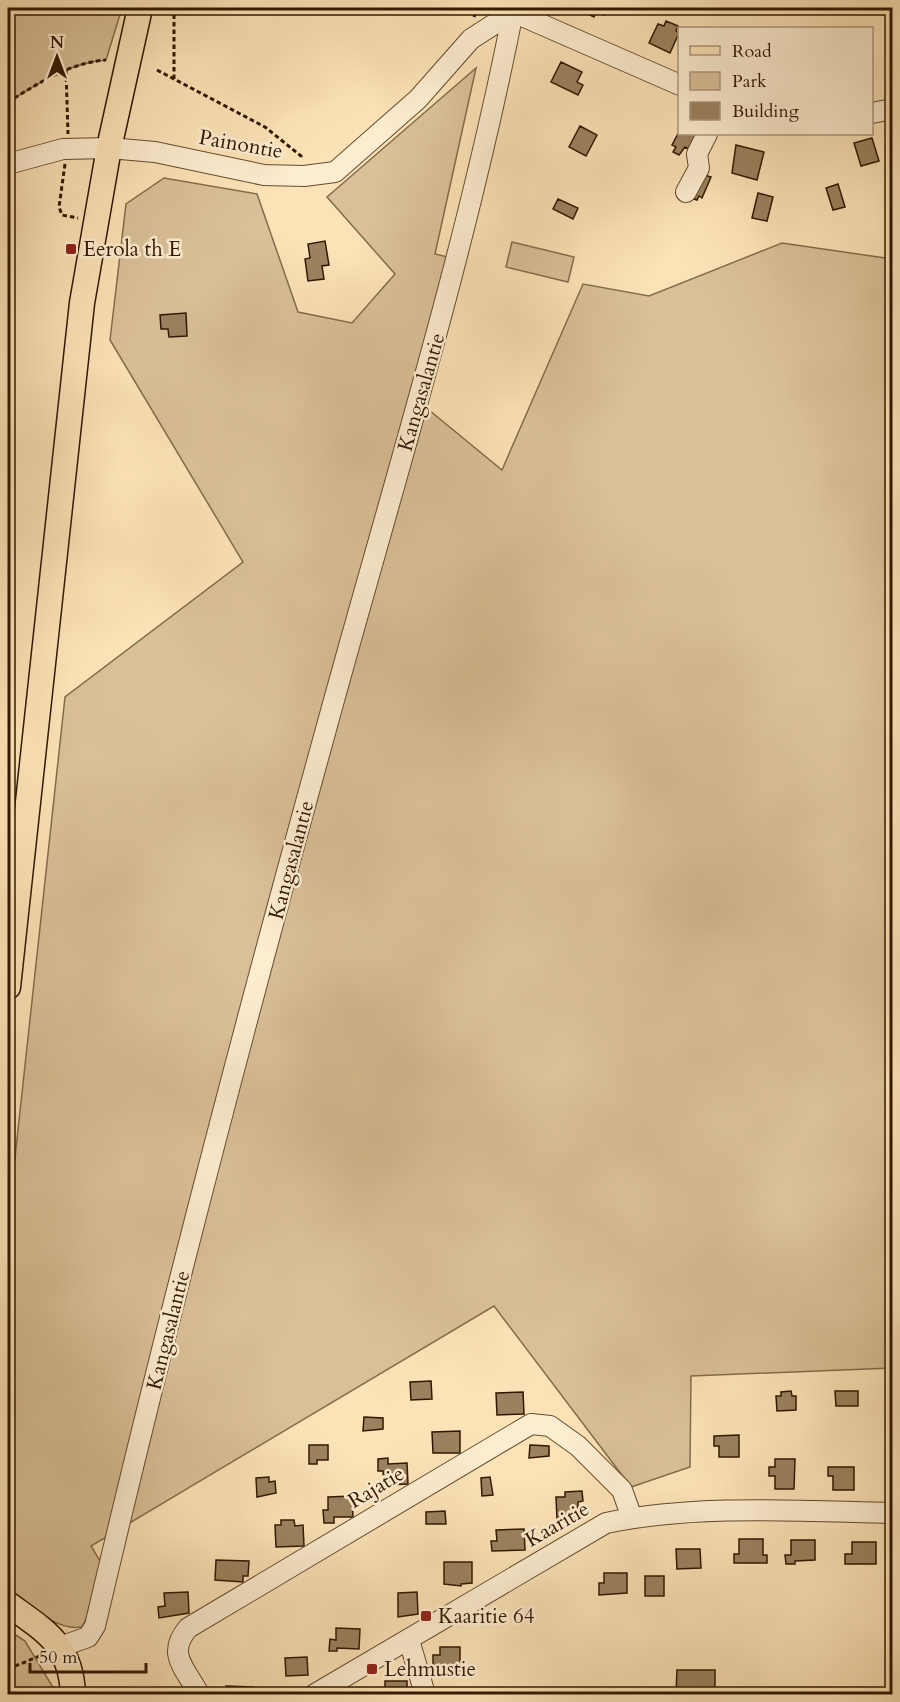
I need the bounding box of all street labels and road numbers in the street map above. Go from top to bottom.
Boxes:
street label: Painontie [197,123,285,166]
street label: Kangasalantie [391,329,452,455]
street label: Kangasalantie [262,797,321,923]
street label: Kangasalantie [140,1267,197,1393]
street label: Rajatie [343,1459,410,1515]
street label: Kaaritie [520,1495,595,1554]

